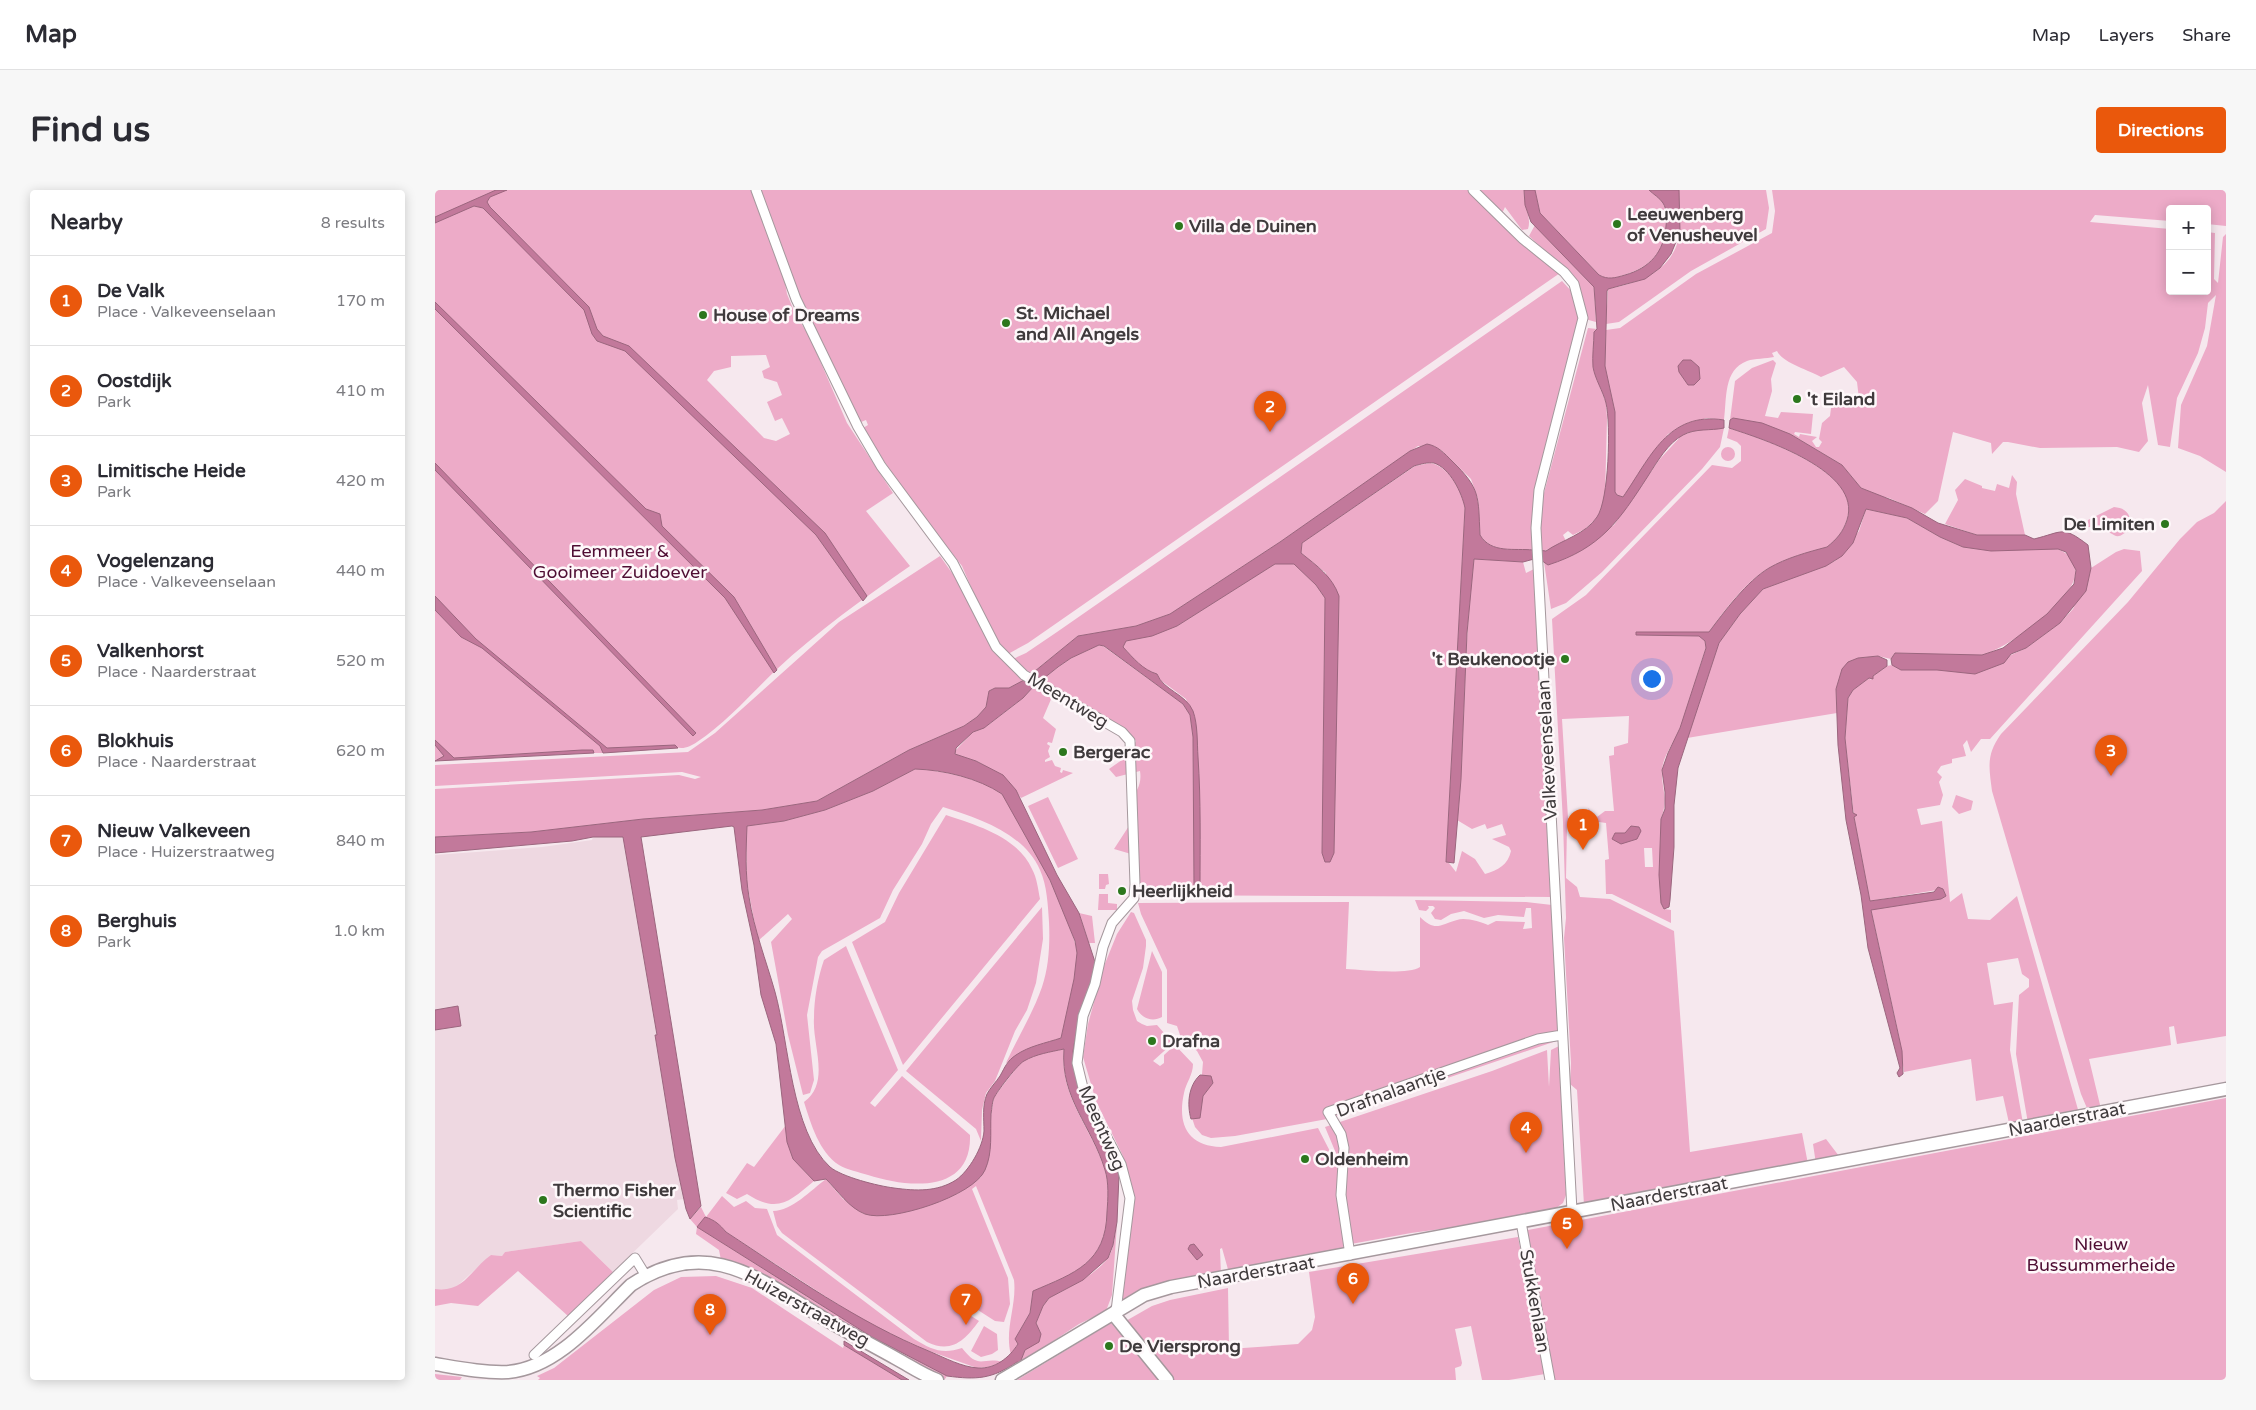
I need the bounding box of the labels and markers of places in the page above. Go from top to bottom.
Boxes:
place label: Leeuwenberg of Venusheuvel [1627,203,1758,246]
place label: Villa de Duinen [1189,215,1317,237]
marker: Leeuwenberg of Venusheuvel [1611,218,1623,230]
marker: Villa de Duinen [1173,220,1185,232]
place label: St. Michael and All Angels [1016,302,1139,345]
place label: House of Dreams [713,304,860,326]
marker: House of Dreams [697,309,709,321]
marker: St. Michael and All Angels [1000,317,1012,329]
place label: 't Eiland [1807,388,1875,410]
pin: 2 [1254,391,1286,432]
marker: 't Eiland [1791,393,1803,405]
place label: De Limiten [2063,513,2155,535]
marker: De Limiten [2159,518,2171,530]
place label: 't Beukenootje [1432,648,1555,670]
marker: 't Beukenootje [1559,653,1571,665]
pin: 3 [2095,735,2127,776]
place label: Bergerac [1073,741,1151,763]
marker: Bergerac [1057,746,1069,758]
pin: 1 [1567,809,1599,850]
place label: Heerlijkheid [1132,880,1233,902]
marker: Heerlijkheid [1116,885,1128,897]
place label: Drafna [1162,1030,1220,1052]
marker: Drafna [1146,1035,1158,1047]
pin: 4 [1510,1112,1542,1153]
place label: Oldenheim [1315,1148,1409,1170]
marker: Oldenheim [1299,1153,1311,1165]
place label: Thermo Fisher Scientific [552,1179,677,1222]
marker: Thermo Fisher Scientific [537,1194,549,1206]
pin: 5 [1551,1208,1583,1249]
pin: 6 [1337,1263,1369,1304]
pin: 7 [950,1284,982,1325]
pin: 8 [694,1294,726,1335]
place label: De Viersprong [1119,1335,1241,1357]
marker: De Viersprong [1103,1340,1115,1352]

